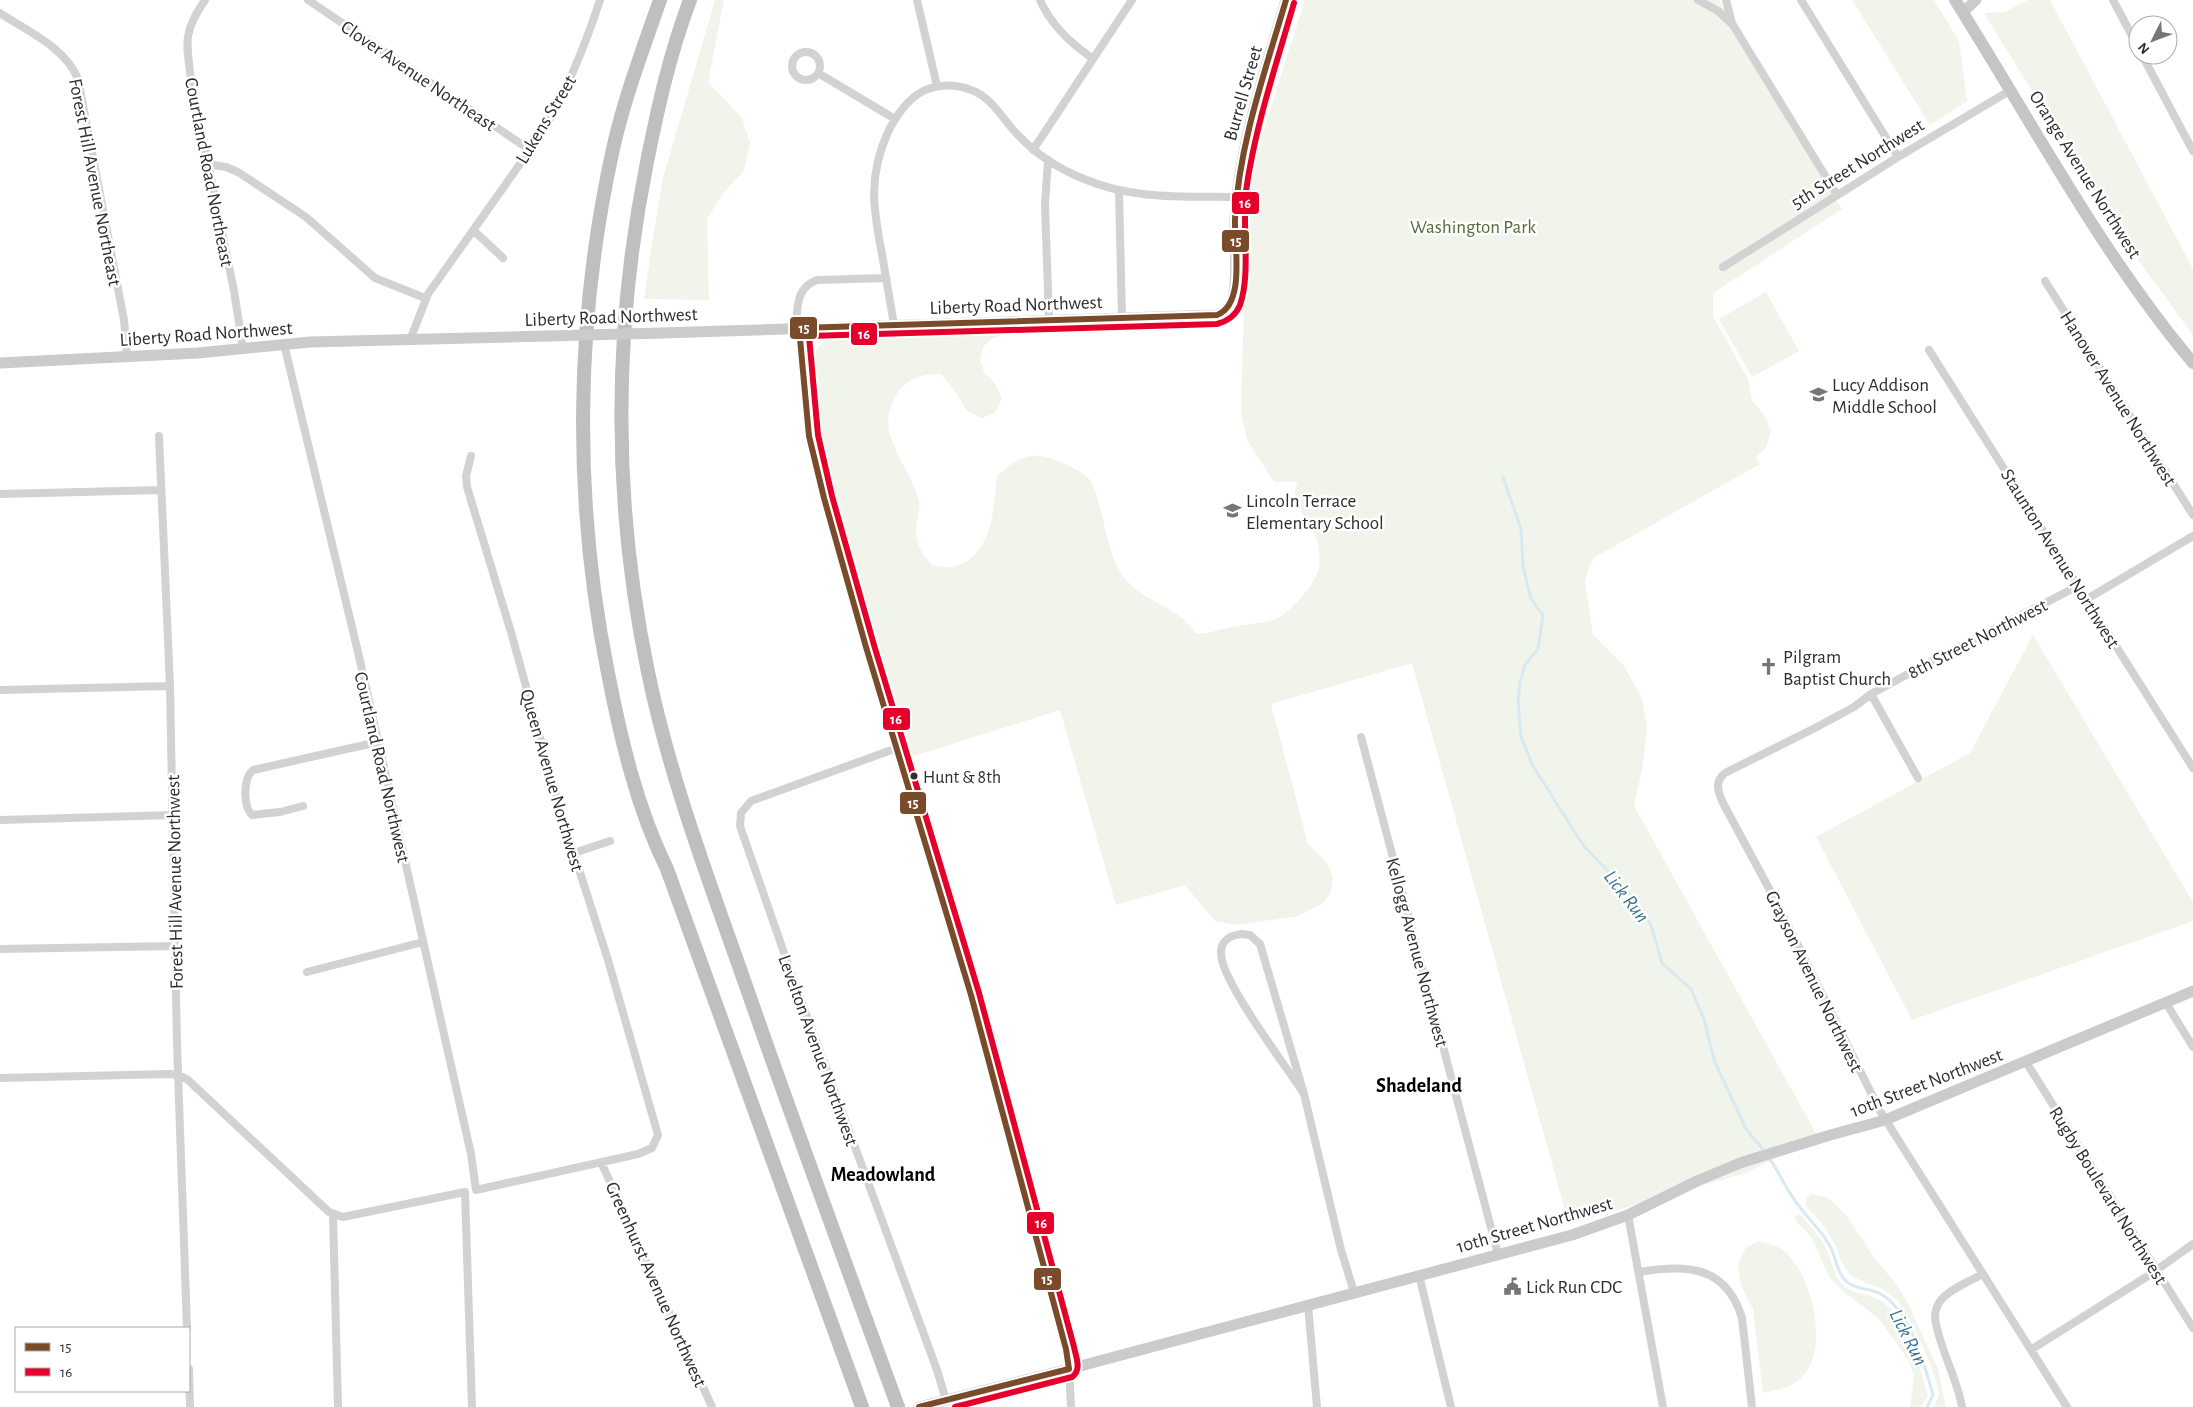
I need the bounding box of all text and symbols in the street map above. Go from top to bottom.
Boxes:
north arrow [2128,15,2178,65]
street label: Clover Avenue Northeast [337,17,499,135]
text: N [2136,40,2153,56]
street label: Burrell Street [1221,44,1266,143]
street label: Lukens Street [513,72,580,167]
street label: Courtland Road Northeast [181,76,236,268]
street label: Forest Hill Avenue Northeast [65,77,124,288]
street label: Orange Avenue Northwest [2025,88,2144,262]
street label: 5th Street Northwest [1788,116,1928,213]
line badge: 16 [1231,191,1260,215]
text: 16 [1239,197,1251,211]
park label: Washington Park [1410,218,1536,237]
line badge: 15 [1221,229,1250,253]
text: 15 [1230,235,1242,249]
street label: Liberty Road Northwest [929,293,1103,318]
street label: Liberty Road Northwest [524,305,698,330]
street label: Hanover Avenue Northwest [2056,308,2179,490]
line badge: 15 [789,316,818,340]
street label: Liberty Road Northwest [119,319,293,350]
text: 15 [798,322,810,336]
line badge: 16 [850,322,878,346]
text: 16 [858,328,870,342]
place label: Lucy Addison Middle School [1832,376,1937,417]
school or university icon: Lucy Addison Middle School [1808,385,1828,405]
street label: Staunton Avenue Northwest [1997,466,2123,652]
place label: Lincoln Terrace Elementary School [1246,492,1384,533]
school or university icon: Lincoln Terrace Elementary School [1222,501,1242,521]
street label: 8th Street Northwest [1905,596,2051,683]
place label: Pilgram Baptist Church [1783,648,1891,689]
church icon: Pilgram Baptist Church [1759,657,1779,677]
street label: Courtland Road Northwest [350,670,413,865]
street label: Queen Avenue Northwest [516,687,587,874]
line badge: 16 [882,707,911,731]
text: 16 [890,713,902,727]
place label: Hunt & 8th [923,769,1001,787]
marker: Hunt & 8th [909,771,919,781]
street label: Forest Hill Avenue Northwest [164,775,187,989]
line badge: 15 [899,791,927,815]
text: 15 [907,797,919,811]
street label: Kellogg Avenue Northwest [1382,856,1451,1049]
water label: Lick Run [1600,867,1653,926]
street label: Grayson Avenue Northwest [1761,888,1866,1075]
street label: Levelton Avenue Northwest [774,952,861,1149]
street label: 10th Street Northwest [1848,1046,2005,1121]
district label: Shadeland [1376,1076,1462,1096]
street label: Rugby Boulevard Northwest [2045,1104,2170,1288]
district label: Meadowland [831,1165,936,1185]
street label: Greenhurst Avenue Northwest [602,1179,710,1390]
street label: 10th Street Northwest [1454,1194,1615,1257]
line badge: 16 [1026,1211,1055,1235]
text: 16 [1035,1217,1047,1231]
line badge: 15 [1033,1267,1062,1291]
text: 15 [1041,1273,1053,1287]
public building icon: Lick Run CDC [1502,1276,1522,1296]
place label: Lick Run CDC [1526,1278,1622,1297]
water label: Lick Run [1886,1306,1931,1369]
legend [15,1327,190,1392]
text: 15 [60,1340,71,1355]
text: 16 [60,1365,72,1380]

